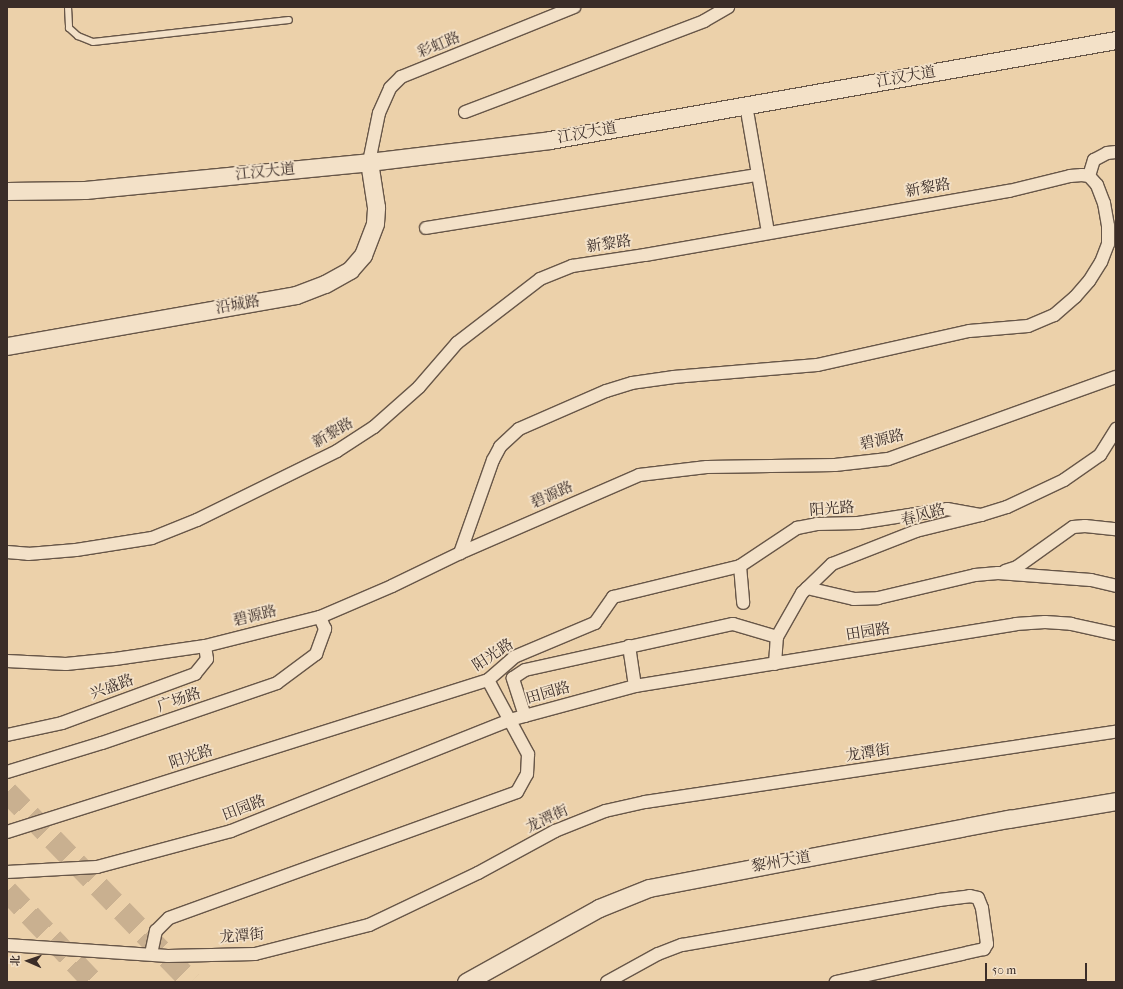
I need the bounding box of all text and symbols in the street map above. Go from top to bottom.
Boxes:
street label: 彩虹路 [415,28,463,62]
street label: 江汉大道 [875,63,937,91]
street label: 江汉大道 [556,119,618,147]
street label: 江汉大道 [234,160,296,184]
street label: 新黎路 [904,175,952,201]
street label: 新黎路 [585,232,633,256]
street label: 沿城路 [214,292,262,318]
street label: 新黎路 [309,414,357,452]
street label: 碧源路 [858,426,906,454]
street label: 碧源路 [528,478,576,512]
street label: 阳光路 [809,498,855,520]
street label: 春风路 [899,500,947,530]
street label: 碧源路 [231,602,279,630]
street label: 田园路 [844,620,892,644]
street label: 阳光路 [469,635,517,675]
street label: 兴盛路 [88,671,136,703]
street label: 田园路 [524,678,572,708]
street label: 广场路 [155,684,203,716]
street label: 阳光路 [167,741,215,773]
street label: 龙潭街 [844,741,892,765]
street label: 田园路 [220,792,268,824]
street label: 龙潭街 [523,801,571,837]
street label: 黎州大道 [750,848,812,876]
street label: 龙潭街 [219,925,265,947]
north arrow [8,941,48,981]
text: 北 [9,955,22,966]
scale bar [987,955,1089,981]
text: 50 m [992,963,1016,977]

